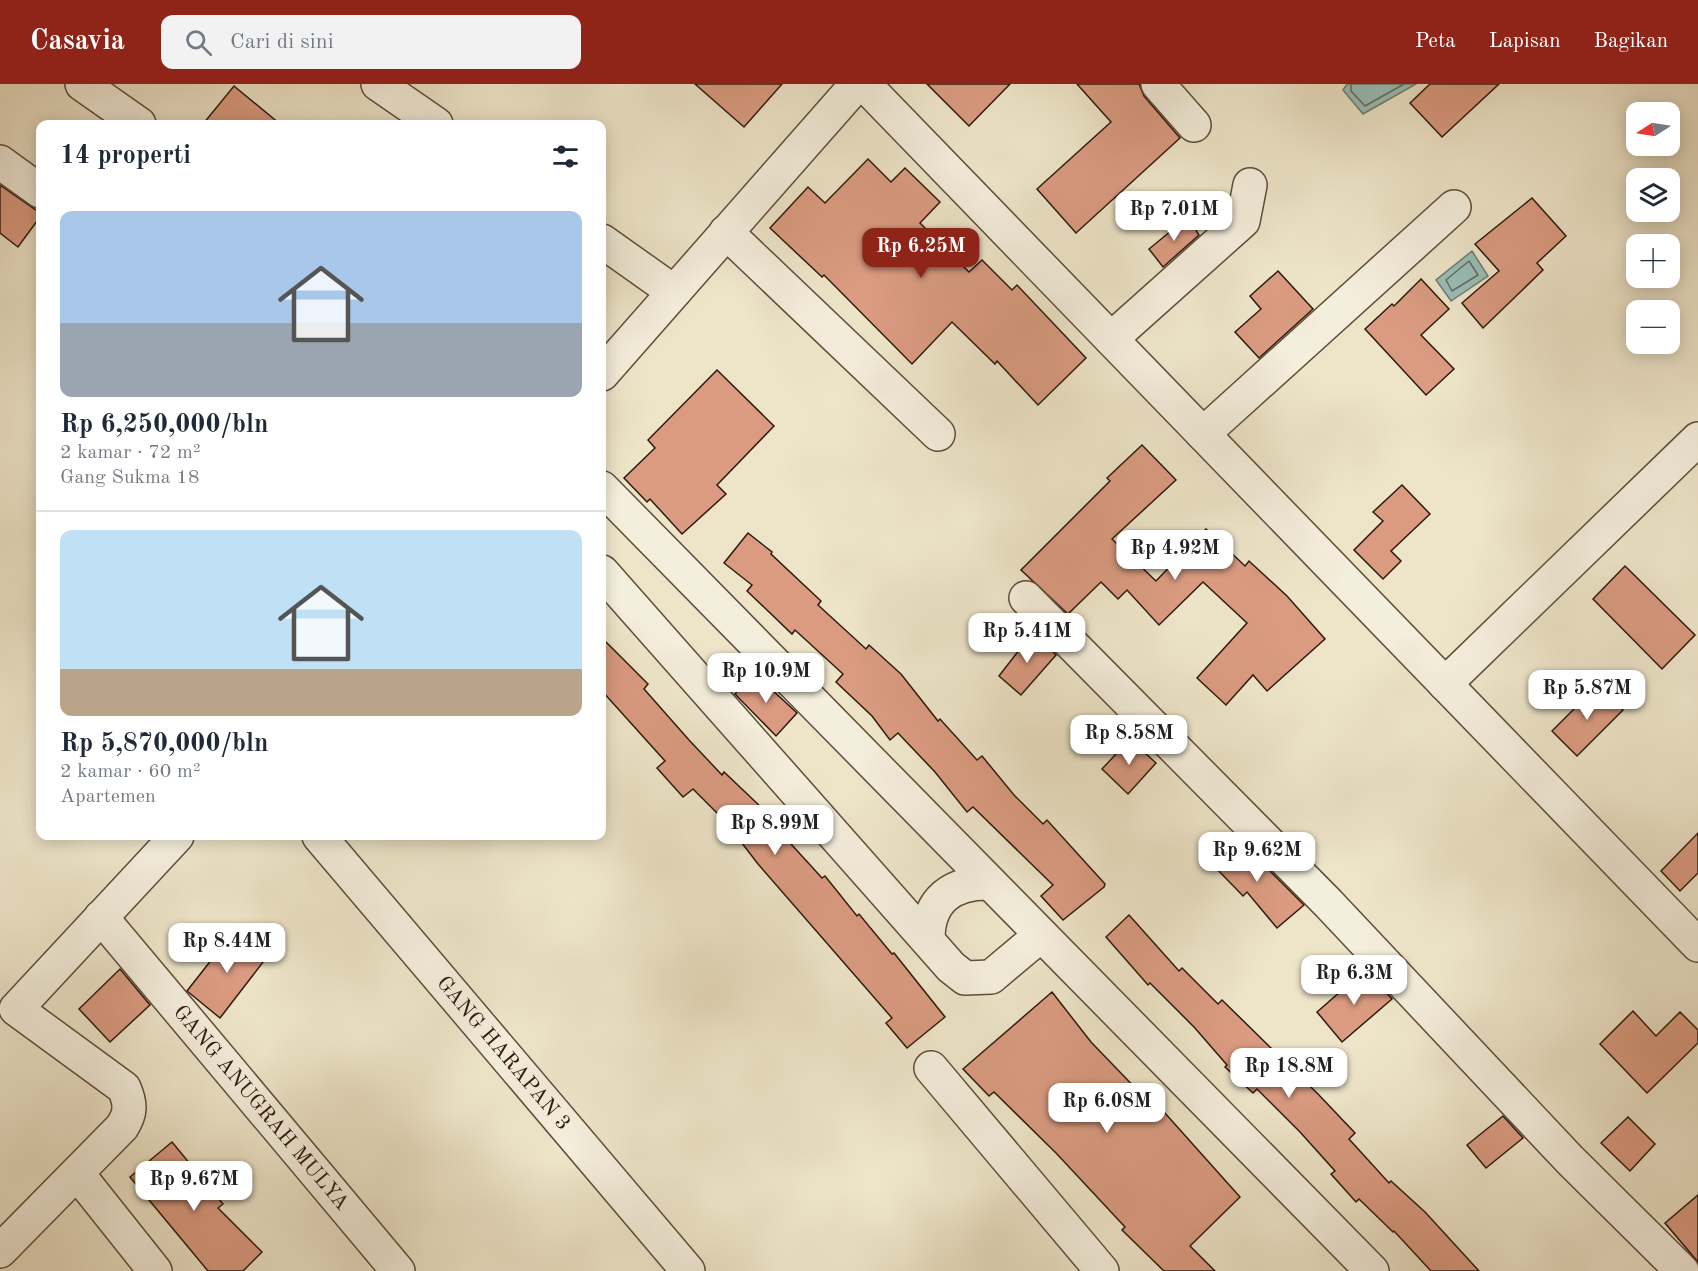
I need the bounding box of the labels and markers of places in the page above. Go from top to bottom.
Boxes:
pin: Rp 7.01M [1112,191,1236,242]
pin: Rp 6.25M [859,228,983,279]
pin: Rp 4.92M [1113,530,1237,581]
pin: Rp 5.41M [965,613,1089,664]
pin: Rp 10.9M [704,653,828,704]
pin: Rp 5.87M [1525,670,1649,721]
pin: Rp 8.58M [1067,715,1191,766]
pin: Rp 8.99M [713,805,837,856]
pin: Rp 9.62M [1195,832,1319,883]
pin: Rp 8.44M [165,923,289,974]
pin: Rp 6.3M [1299,955,1409,1006]
pin: Rp 18.8M [1227,1048,1351,1099]
pin: Rp 6.08M [1045,1083,1169,1134]
pin: Rp 9.67M [132,1161,256,1212]

